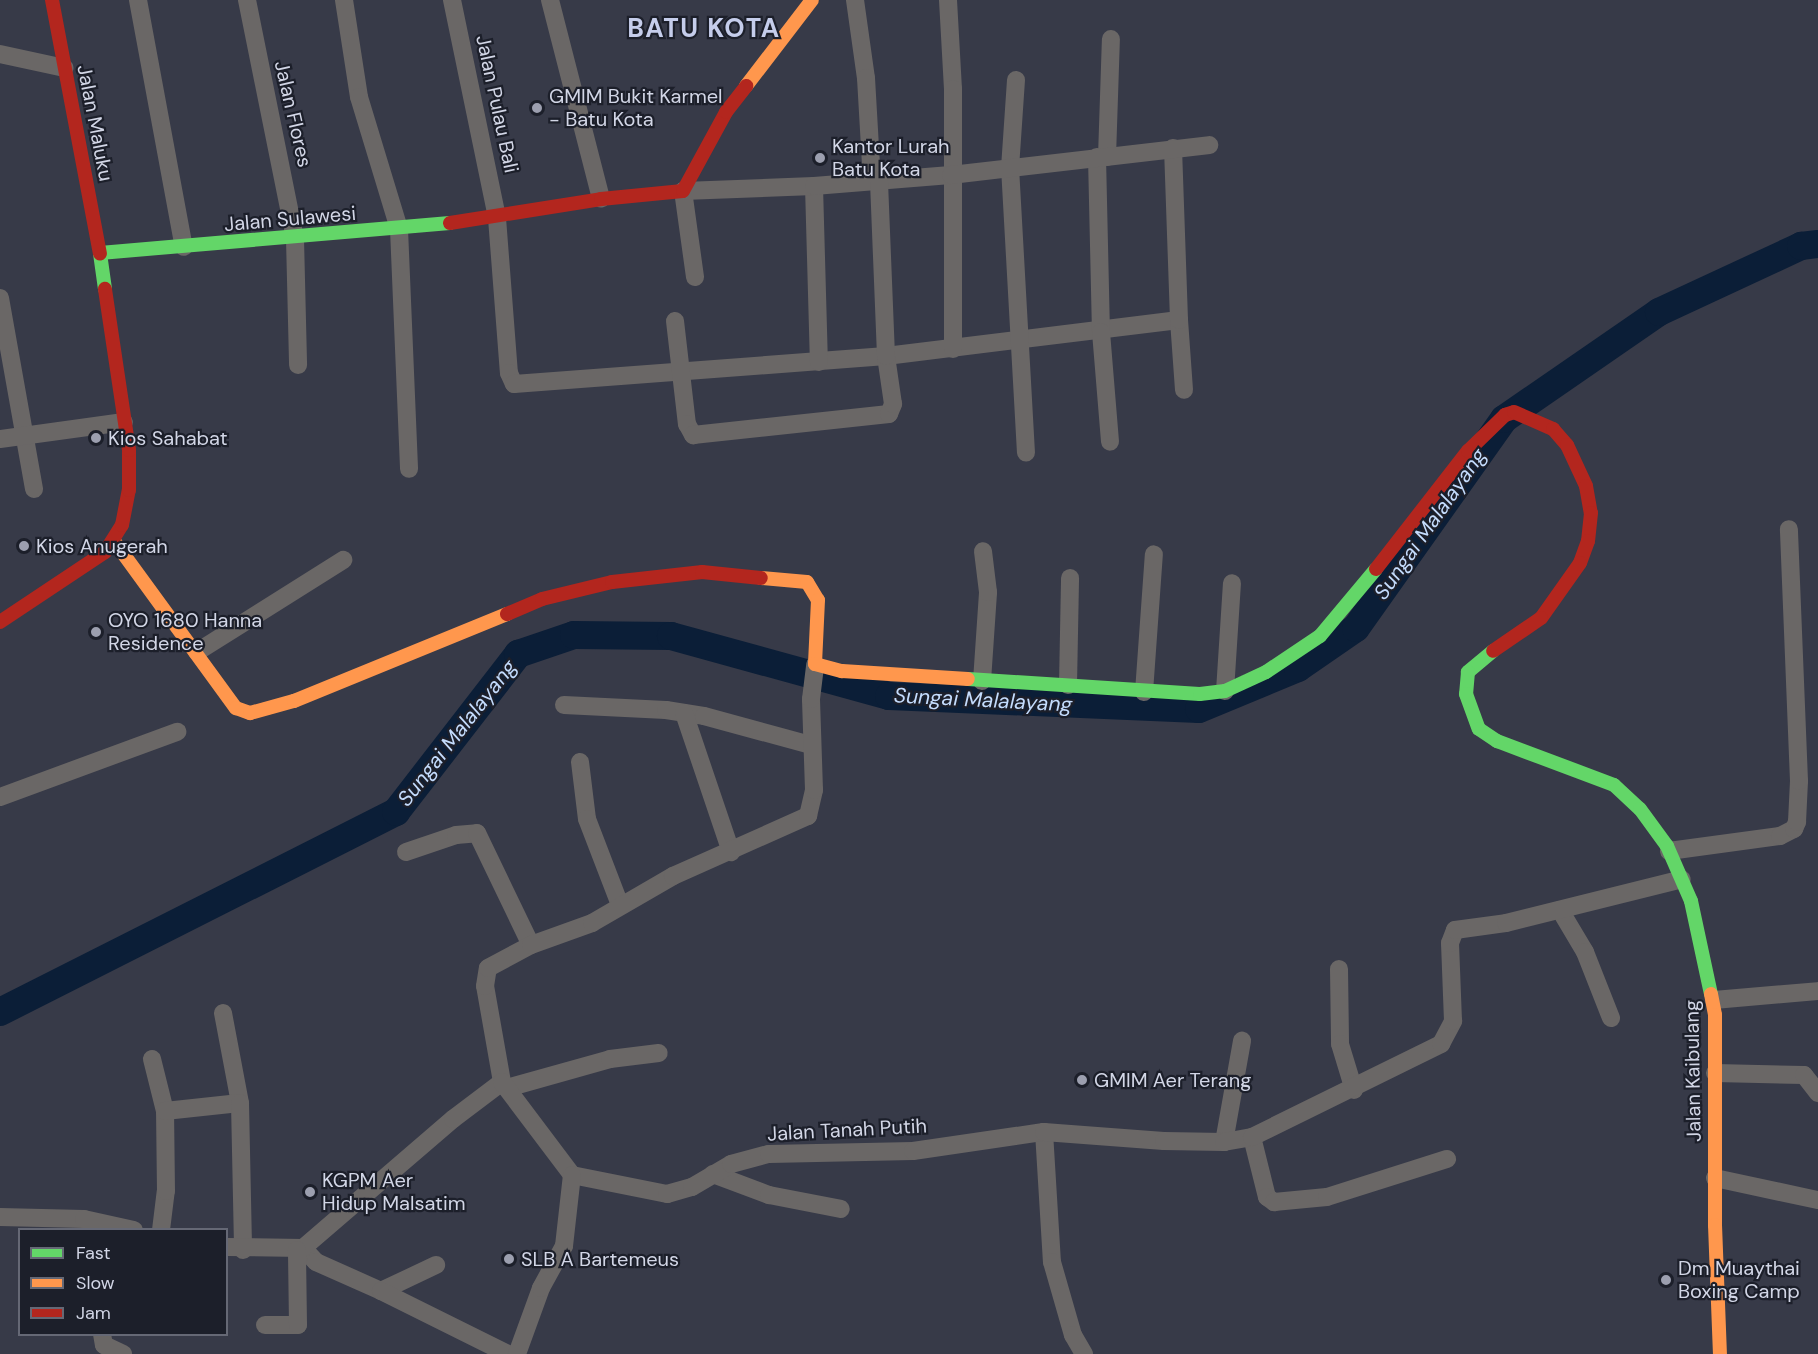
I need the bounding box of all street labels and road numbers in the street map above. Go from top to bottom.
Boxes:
street label: Jalan Pulau Bali [471,33,523,175]
street label: Jalan Flores [269,58,317,170]
street label: Jalan Maluku [72,63,118,183]
street label: Jalan Sulawesi [223,201,357,237]
street label: Jalan Kaibulang [1680,1000,1706,1142]
street label: Jalan Tanah Putih [766,1114,928,1146]

